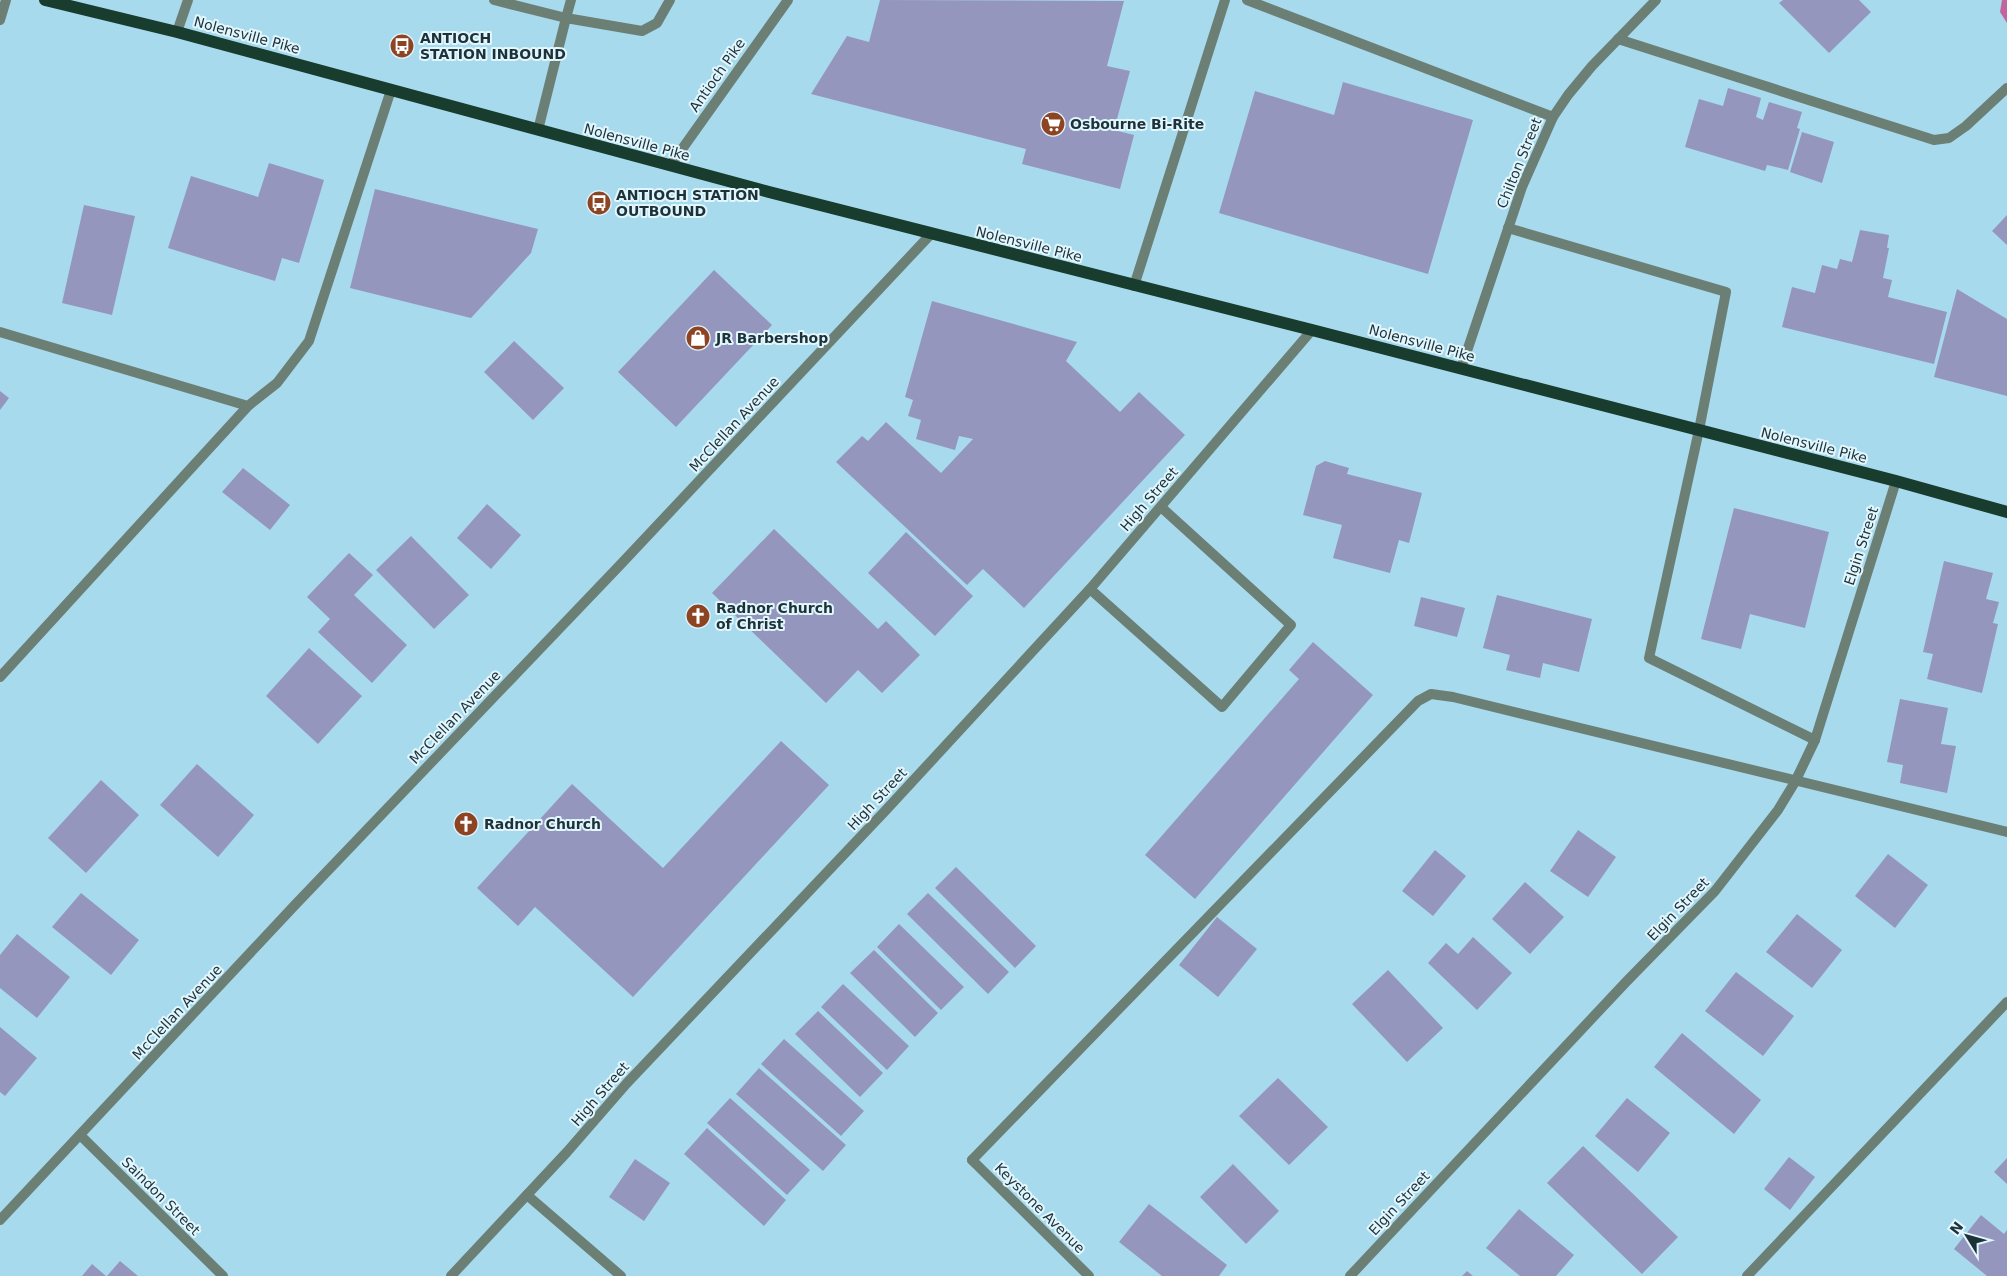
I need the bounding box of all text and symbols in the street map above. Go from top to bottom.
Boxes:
street label: Nolensville Pike [192,13,302,57]
place label: ANTIOCH STATION INBOUND [420,30,566,62]
bus stop icon: ANTIOCH STATION INBOUND [389,33,415,59]
street label: Antioch Pike [686,35,748,115]
supermarket icon: Osbourne Bi-Rite [1040,111,1066,137]
street label: Chilton Street [1494,115,1545,211]
place label: Osbourne Bi-Rite [1070,116,1204,132]
street label: Nolensville Pike [582,120,692,164]
place label: ANTIOCH STATION OUTBOUND [616,187,759,219]
bus stop icon: ANTIOCH STATION OUTBOUND [586,190,612,216]
street label: Nolensville Pike [974,223,1084,265]
street label: Nolensville Pike [1367,321,1477,365]
shop icon: JR Barbershop [685,325,711,351]
place label: JR Barbershop [715,330,828,346]
street label: McClellan Avenue [686,373,782,475]
street label: Nolensville Pike [1759,424,1869,466]
street label: High Street [1117,463,1181,534]
street label: Elgin Street [1841,504,1881,587]
place label: Radnor Church of Christ [716,600,833,632]
church icon: Radnor Church of Christ [685,603,711,629]
street label: McClellan Avenue [406,667,504,767]
street label: High Street [844,764,910,833]
church icon: Radnor Church [453,811,479,837]
place label: Radnor Church [484,816,601,832]
street label: Elgin Street [1644,874,1712,944]
street label: McClellan Avenue [129,961,225,1063]
street label: High Street [568,1058,632,1129]
street label: Saindon Street [119,1154,204,1239]
street label: Keystone Avenue [992,1160,1088,1256]
street label: Elgin Street [1365,1167,1433,1238]
north arrow [1942,1211,1992,1261]
text: N [1947,1219,1967,1238]

